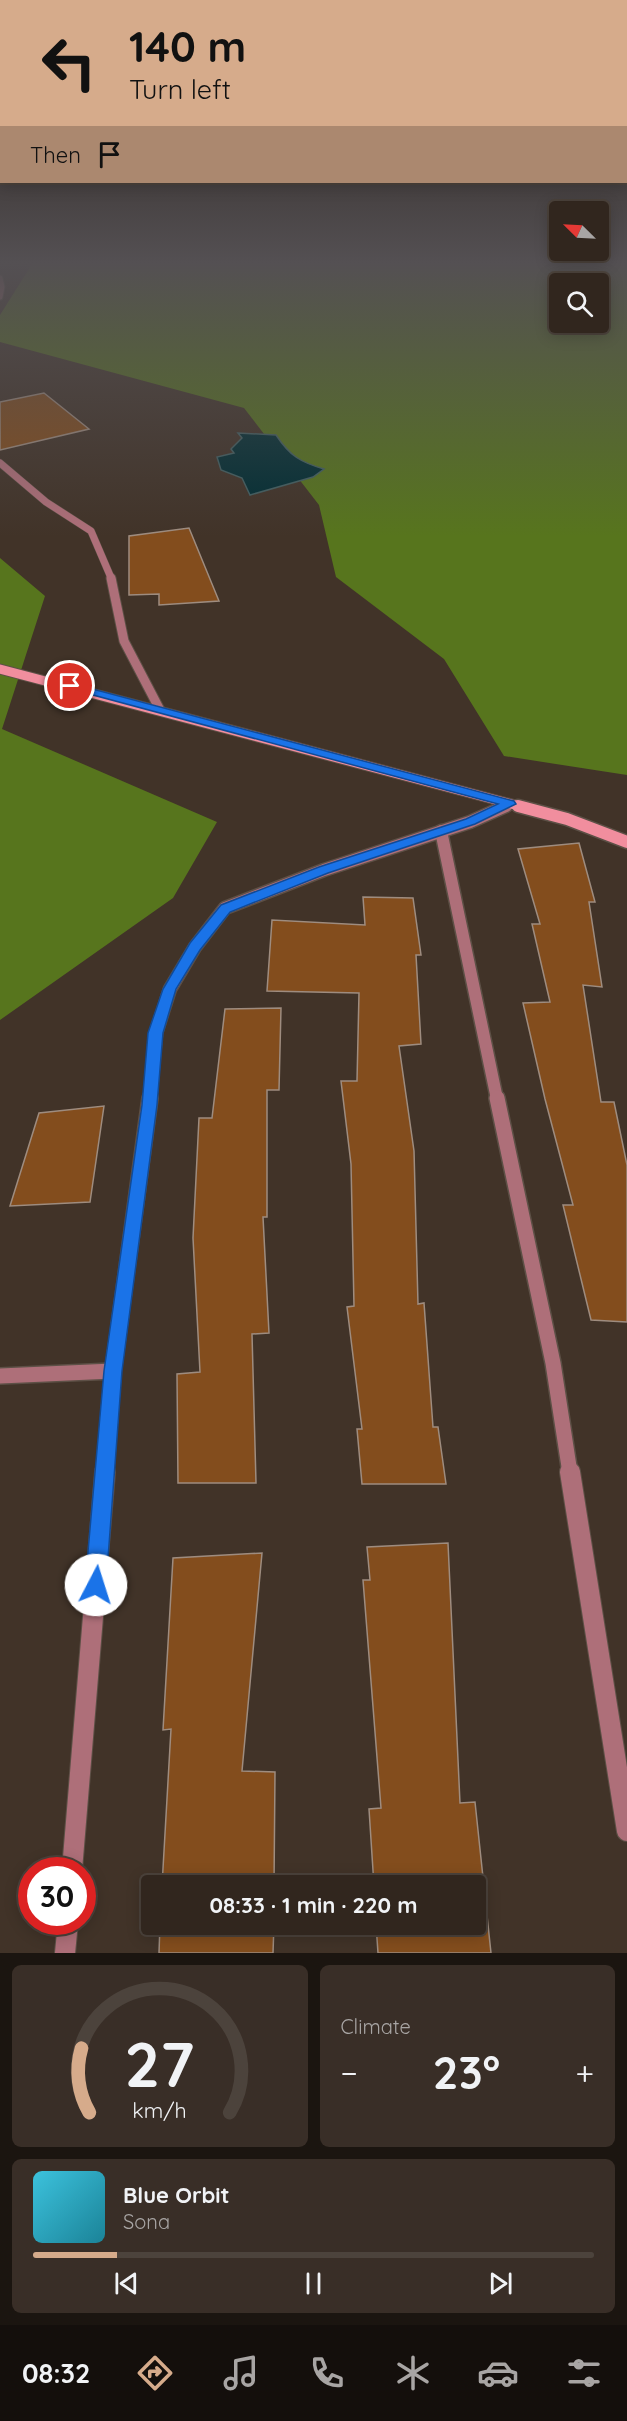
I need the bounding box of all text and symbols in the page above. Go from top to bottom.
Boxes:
text: 140 m [129,20,246,73]
icon: left [30,24,108,102]
text: Turn left [129,72,231,106]
icon: arrive [93,138,126,171]
text: Then [30,141,81,169]
north arrow [549,201,609,261]
map controls [549,201,609,333]
button: search [549,273,609,333]
pin [44,660,95,711]
icon: arrive [53,669,86,702]
position arrow [64,1553,128,1617]
speed limit sign: 30 [18,1857,96,1935]
text: 08:33 · 1 min · 220 m [210,1891,417,1919]
text: Climate [341,2014,411,2039]
text: 27 [125,2025,195,2103]
text: 23° [433,2044,500,2100]
text: − [341,2052,358,2093]
text: + [575,2052,594,2093]
text: km/h [133,2097,187,2123]
text: Blue Orbit [123,2181,229,2209]
text: Sona [123,2209,170,2234]
icon: previous [110,2267,143,2300]
icon: pause [297,2267,330,2300]
icon: next [484,2267,517,2300]
icon: directions [134,2352,176,2394]
icon: music [220,2352,262,2394]
icon: phone [306,2352,348,2394]
icon: climate [392,2352,434,2394]
icon: car [477,2352,519,2394]
icon: filters [563,2352,605,2394]
text: 08:32 [22,2356,90,2390]

